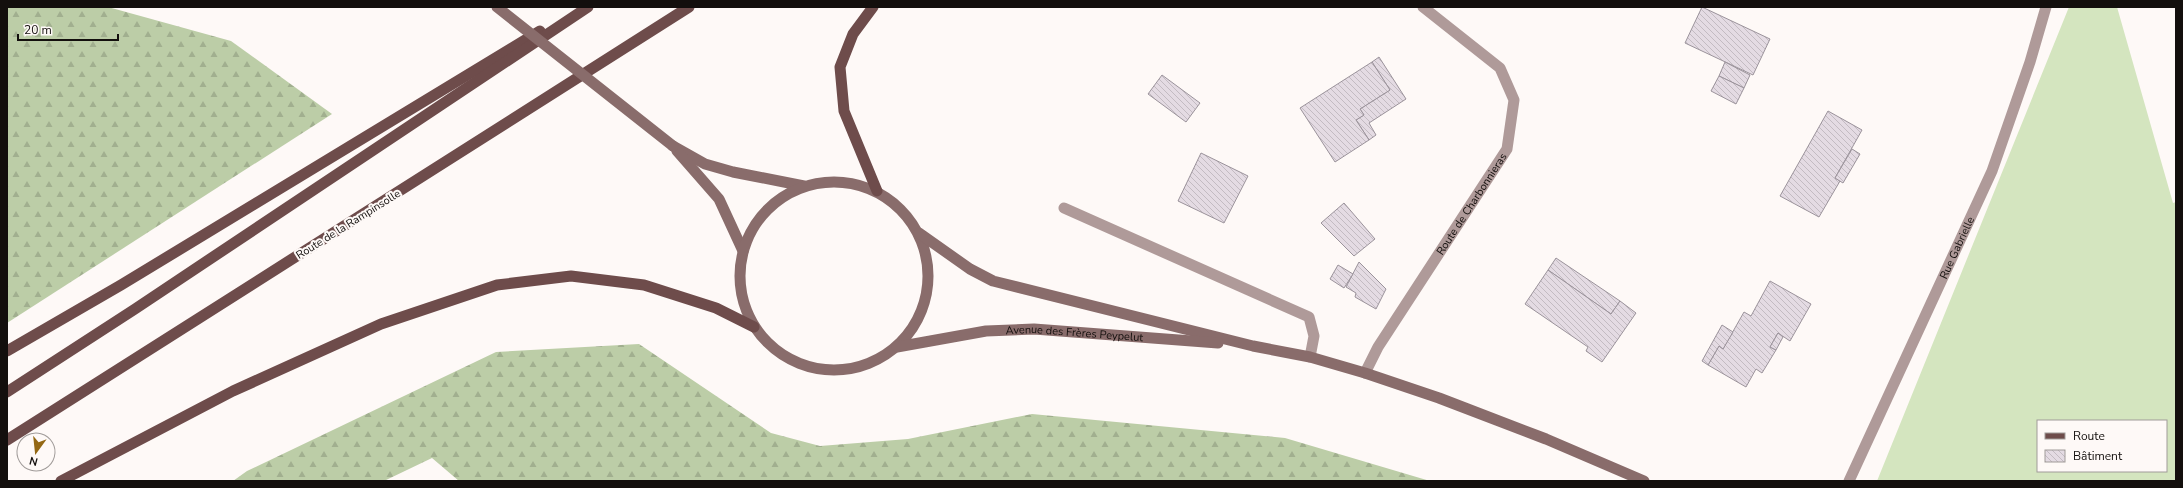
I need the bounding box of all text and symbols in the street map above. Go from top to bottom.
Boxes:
scale bar [18,16,118,42]
text: 20 m [24,22,52,38]
street label: Route de Charbonnieras [1433,150,1511,258]
street label: Route de la Rampinsolle [293,186,403,263]
street label: Rue Gabrielle [1936,214,1978,281]
street label: Avenue des Frères Peypelut [1005,322,1144,345]
legend [2037,420,2167,472]
text: Route [2073,428,2105,444]
north arrow [16,432,56,472]
text: Bâtiment [2073,448,2123,464]
text: N [28,453,39,469]

